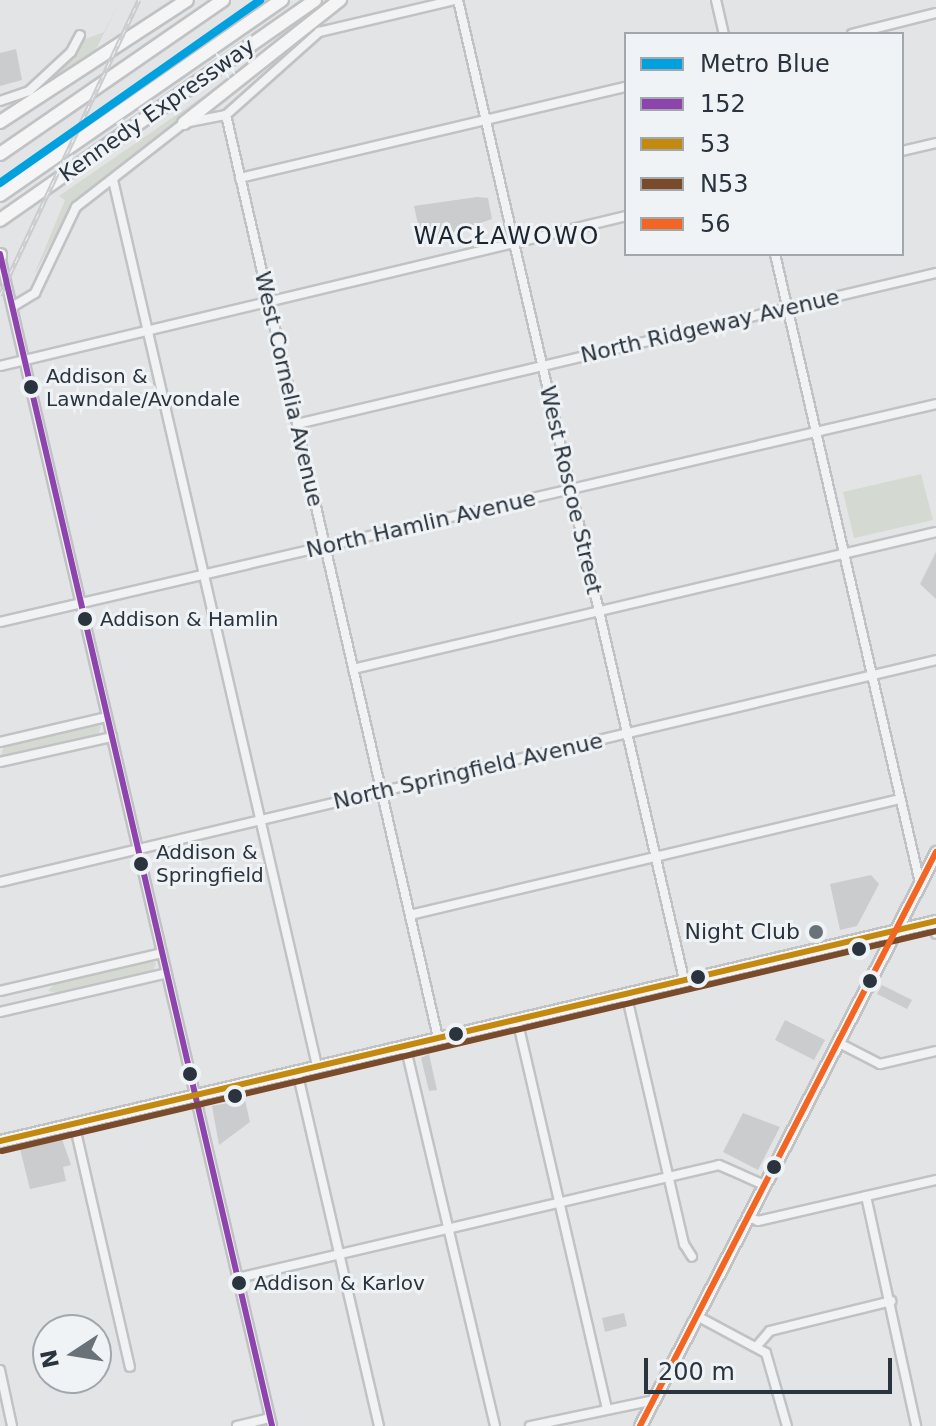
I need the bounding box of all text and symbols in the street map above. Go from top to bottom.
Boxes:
street label: Kennedy Expressway [54,32,260,188]
legend [624,32,904,256]
text: Metro Blue [700,50,830,78]
text: 152 [700,90,746,118]
text: 53 [700,130,731,158]
text: N53 [700,170,749,198]
text: 56 [700,210,731,238]
district label: WACŁAWOWO [413,223,601,251]
street label: West Cornelia Avenue [249,269,329,509]
street label: North Ridgeway Avenue [578,283,842,369]
place label: Addison & Lawndale/Avondale [46,364,240,411]
marker: Addison & Lawndale/Avondale [23,379,39,395]
street label: West Roscoe Street [534,383,608,597]
street label: North Hamlin Avenue [304,485,538,563]
place label: Addison & Hamlin [100,607,278,631]
marker: Addison & Hamlin [77,611,93,627]
street label: North Springfield Avenue [331,727,605,815]
place label: Addison & Springfield [156,840,264,887]
marker: Addison & Springfield [133,856,149,872]
place label: Night Club [685,919,800,945]
marker: Night Club [807,923,825,941]
unlabelled marker [851,941,867,957]
unlabelled marker [690,969,706,985]
unlabelled marker [862,973,878,989]
unlabelled marker [448,1026,464,1042]
unlabelled marker [182,1066,198,1082]
unlabelled marker [227,1088,243,1104]
unlabelled marker [766,1159,782,1175]
place label: Addison & Karlov [254,1271,425,1295]
marker: Addison & Karlov [231,1275,247,1291]
north arrow [32,1314,112,1394]
scale bar [648,1342,896,1392]
text: N [36,1347,64,1370]
text: 200 m [658,1358,735,1386]

